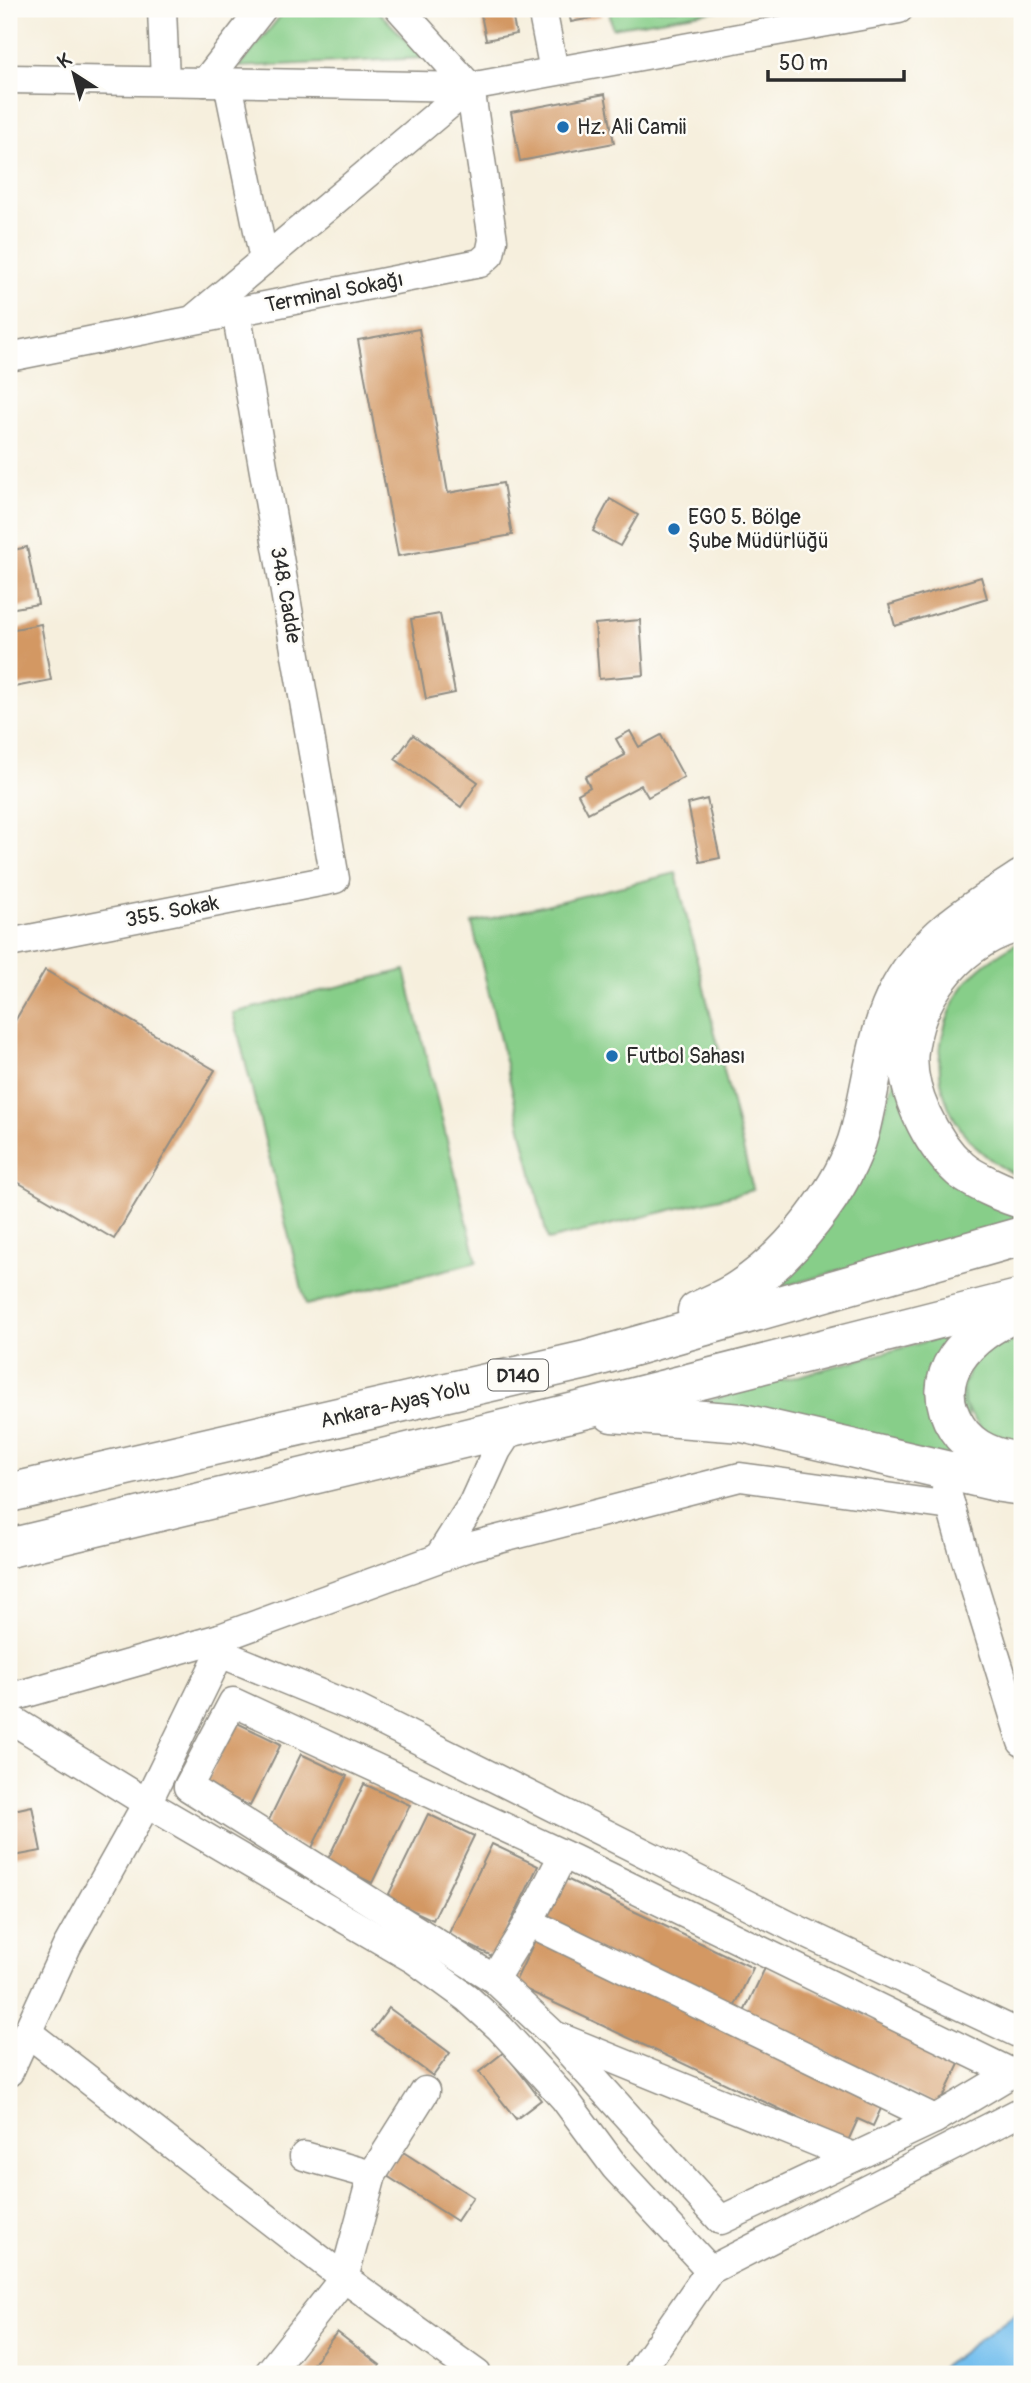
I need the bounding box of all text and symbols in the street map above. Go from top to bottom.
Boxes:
north arrow [38,38,108,108]
scale bar [768,38,905,82]
text: K [53,48,77,74]
text: 50 m [779,50,828,77]
place label: Hz. Ali Camii [577,114,686,141]
marker: Hz. Ali Camii [555,119,571,135]
street label: Terminal Sokağı [263,266,406,319]
place label: EGO 5. Bölge Şube Müdürlüğü [688,504,829,555]
marker: EGO 5. Bölge Şube Müdürlüğü [666,521,682,537]
street label: 348. Cadde [264,545,307,646]
street label: 355. Sokak [123,889,221,934]
place label: Futbol Sahası [626,1043,745,1070]
marker: Futbol Sahası [604,1048,620,1064]
road number: D140 [488,1359,548,1390]
street label: Ankara-Ayaş Yolu [318,1374,473,1435]

